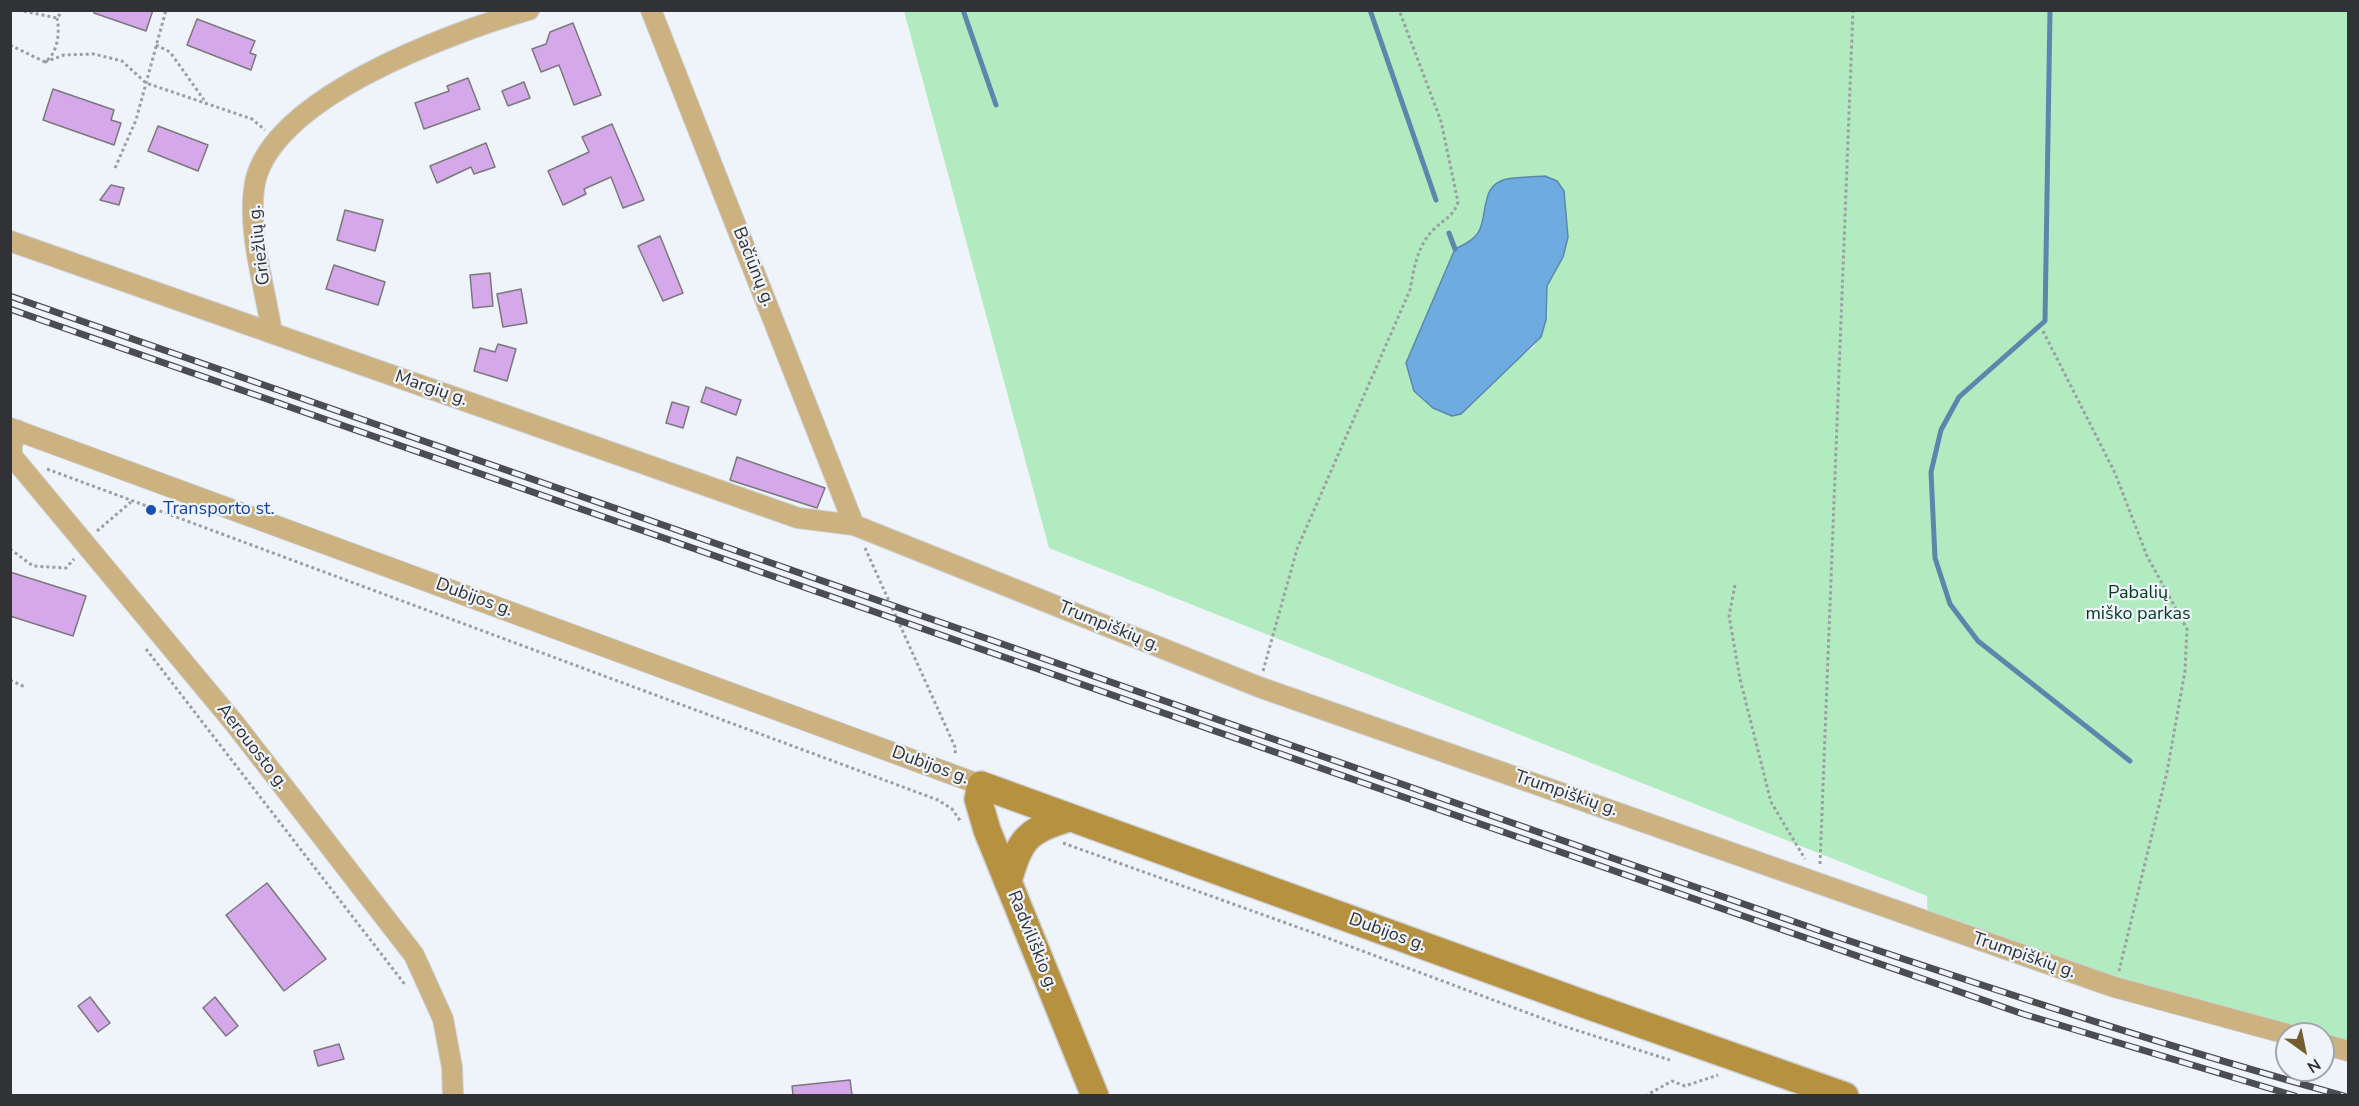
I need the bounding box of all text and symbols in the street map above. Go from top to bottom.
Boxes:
street label: Griežlių g. [244,204,276,286]
street label: Bačiūnų g. [727,224,779,310]
street label: Margių g. [392,367,470,411]
place label: Transporto st. [163,499,275,521]
marker: Transporto st. [144,503,158,517]
street label: Dubijos g. [433,574,515,622]
park label: Pabalių miško parkas [2085,583,2191,626]
street label: Trumpiškių g. [1055,597,1163,657]
street label: Aerouosto g. [212,700,292,794]
street label: Dubijos g. [889,742,971,790]
street label: Trumpiškių g. [1512,766,1620,822]
street label: Radviliškio g. [1002,888,1062,994]
street label: Dubijos g. [1346,909,1428,957]
street label: Trumpiškių g. [1970,928,2078,984]
north arrow [2275,1022,2335,1082]
text: N [2303,1053,2325,1078]

